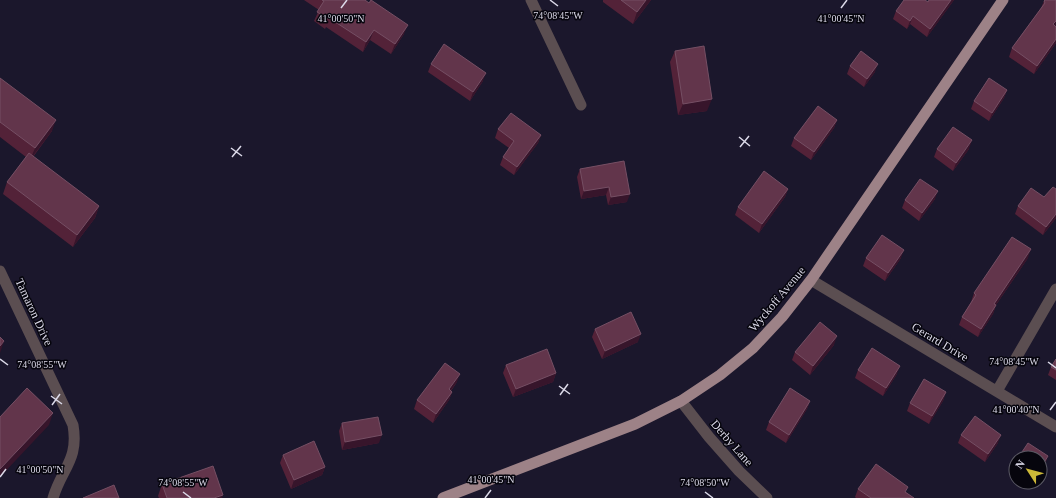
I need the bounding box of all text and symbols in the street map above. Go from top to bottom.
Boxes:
text: 74°08'45"W [533,10,583,21]
text: 41°00'50"N [317,13,365,24]
text: 41°00'45"N [817,13,865,24]
street label: Wyckoff Avenue [746,264,808,334]
street label: Tamaron Drive [12,276,56,348]
street label: Gerard Drive [909,320,971,364]
text: 74°08'45"W [989,356,1039,367]
text: 74°08'55"W [17,359,67,370]
text: 41°00'40"N [992,404,1040,415]
street label: Derby Lane [708,417,756,469]
north arrow [1008,450,1048,490]
text: N [1013,457,1027,471]
text: 41°00'50"N [16,464,64,475]
text: 41°00'45"N [467,474,515,485]
text: 74°08'55"W [158,477,208,488]
text: 74°08'50"W [680,477,730,488]

